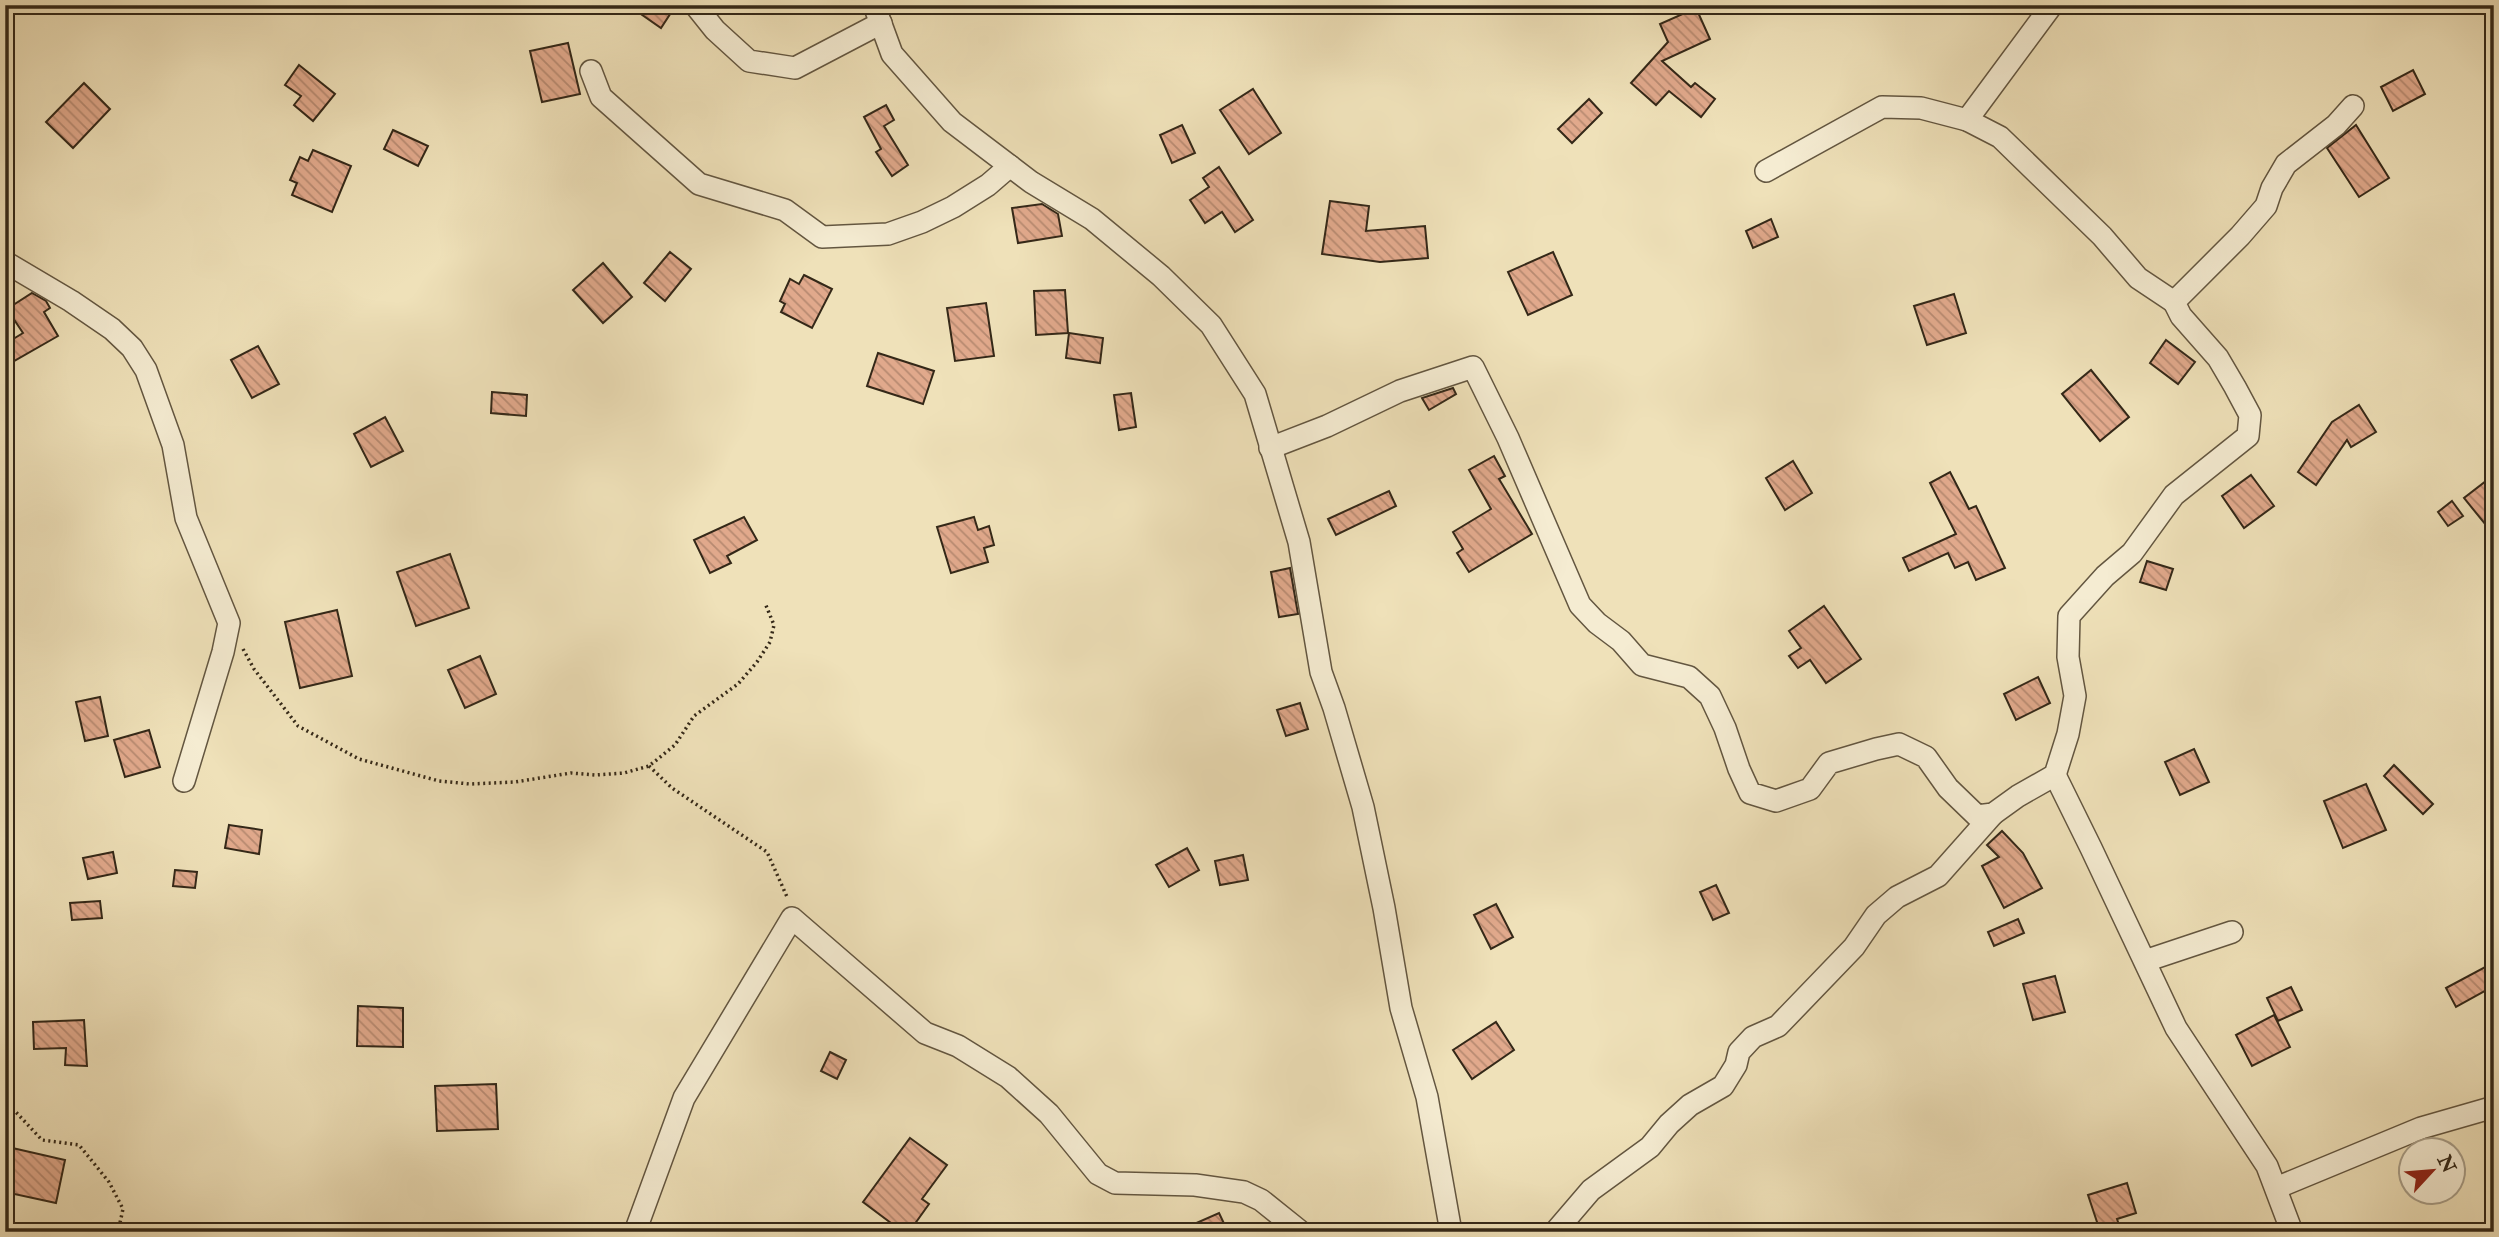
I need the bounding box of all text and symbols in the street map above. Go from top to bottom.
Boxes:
north arrow [2398,1136,2468,1206]
text: N [2431,1150,2461,1178]

